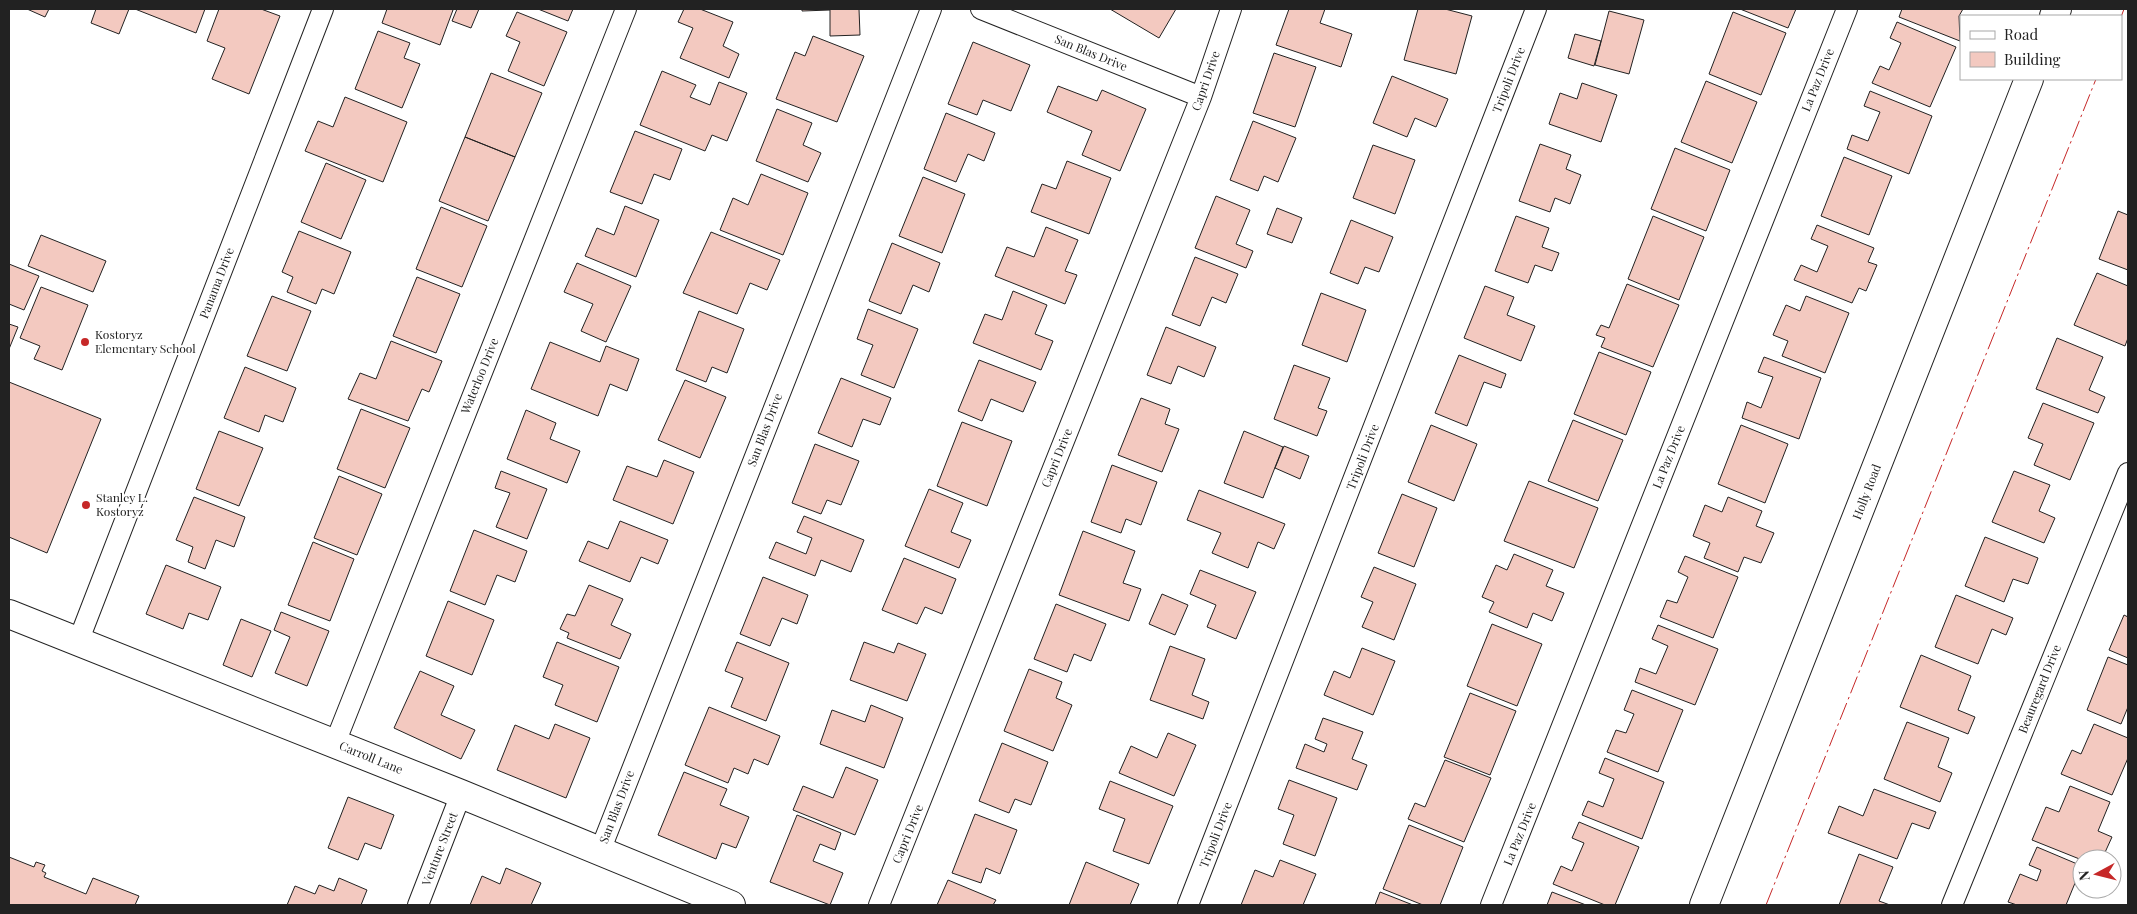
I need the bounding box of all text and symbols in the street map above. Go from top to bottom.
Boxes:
legend [1960,15,2122,80]
text: Road [2004,24,2038,44]
street label: San Blas Drive [1053,30,1130,74]
street label: Tripoli Drive [1488,45,1528,115]
street label: La Paz Drive [1797,46,1837,114]
street label: Capri Drive [1187,49,1223,113]
text: Building [2004,49,2061,69]
street label: Panama Drive [195,245,237,320]
place label: Kostoryz Elementary School [95,326,196,356]
street label: Waterloo Drive [456,335,502,417]
marker: Kostoryz Elementary School [79,336,91,348]
street label: San Blas Drive [743,391,785,469]
street label: Tripoli Drive [1342,422,1382,492]
street label: La Paz Drive [1648,423,1688,491]
street label: Capri Drive [1037,426,1075,490]
street label: Holly Road [1848,462,1884,522]
place label: Stanley L. Kostoryz [96,489,148,519]
marker: Stanley L. Kostoryz [80,499,92,511]
street label: Beauregard Drive [2014,642,2064,735]
street label: Carroll Lane [337,737,406,777]
street label: San Blas Drive [595,768,637,846]
street label: Tripoli Drive [1195,800,1235,870]
street label: La Paz Drive [1499,800,1539,868]
street label: Capri Drive [888,802,926,866]
street label: Venture Street [417,809,461,889]
north arrow [2072,849,2122,899]
text: N [2074,869,2094,882]

